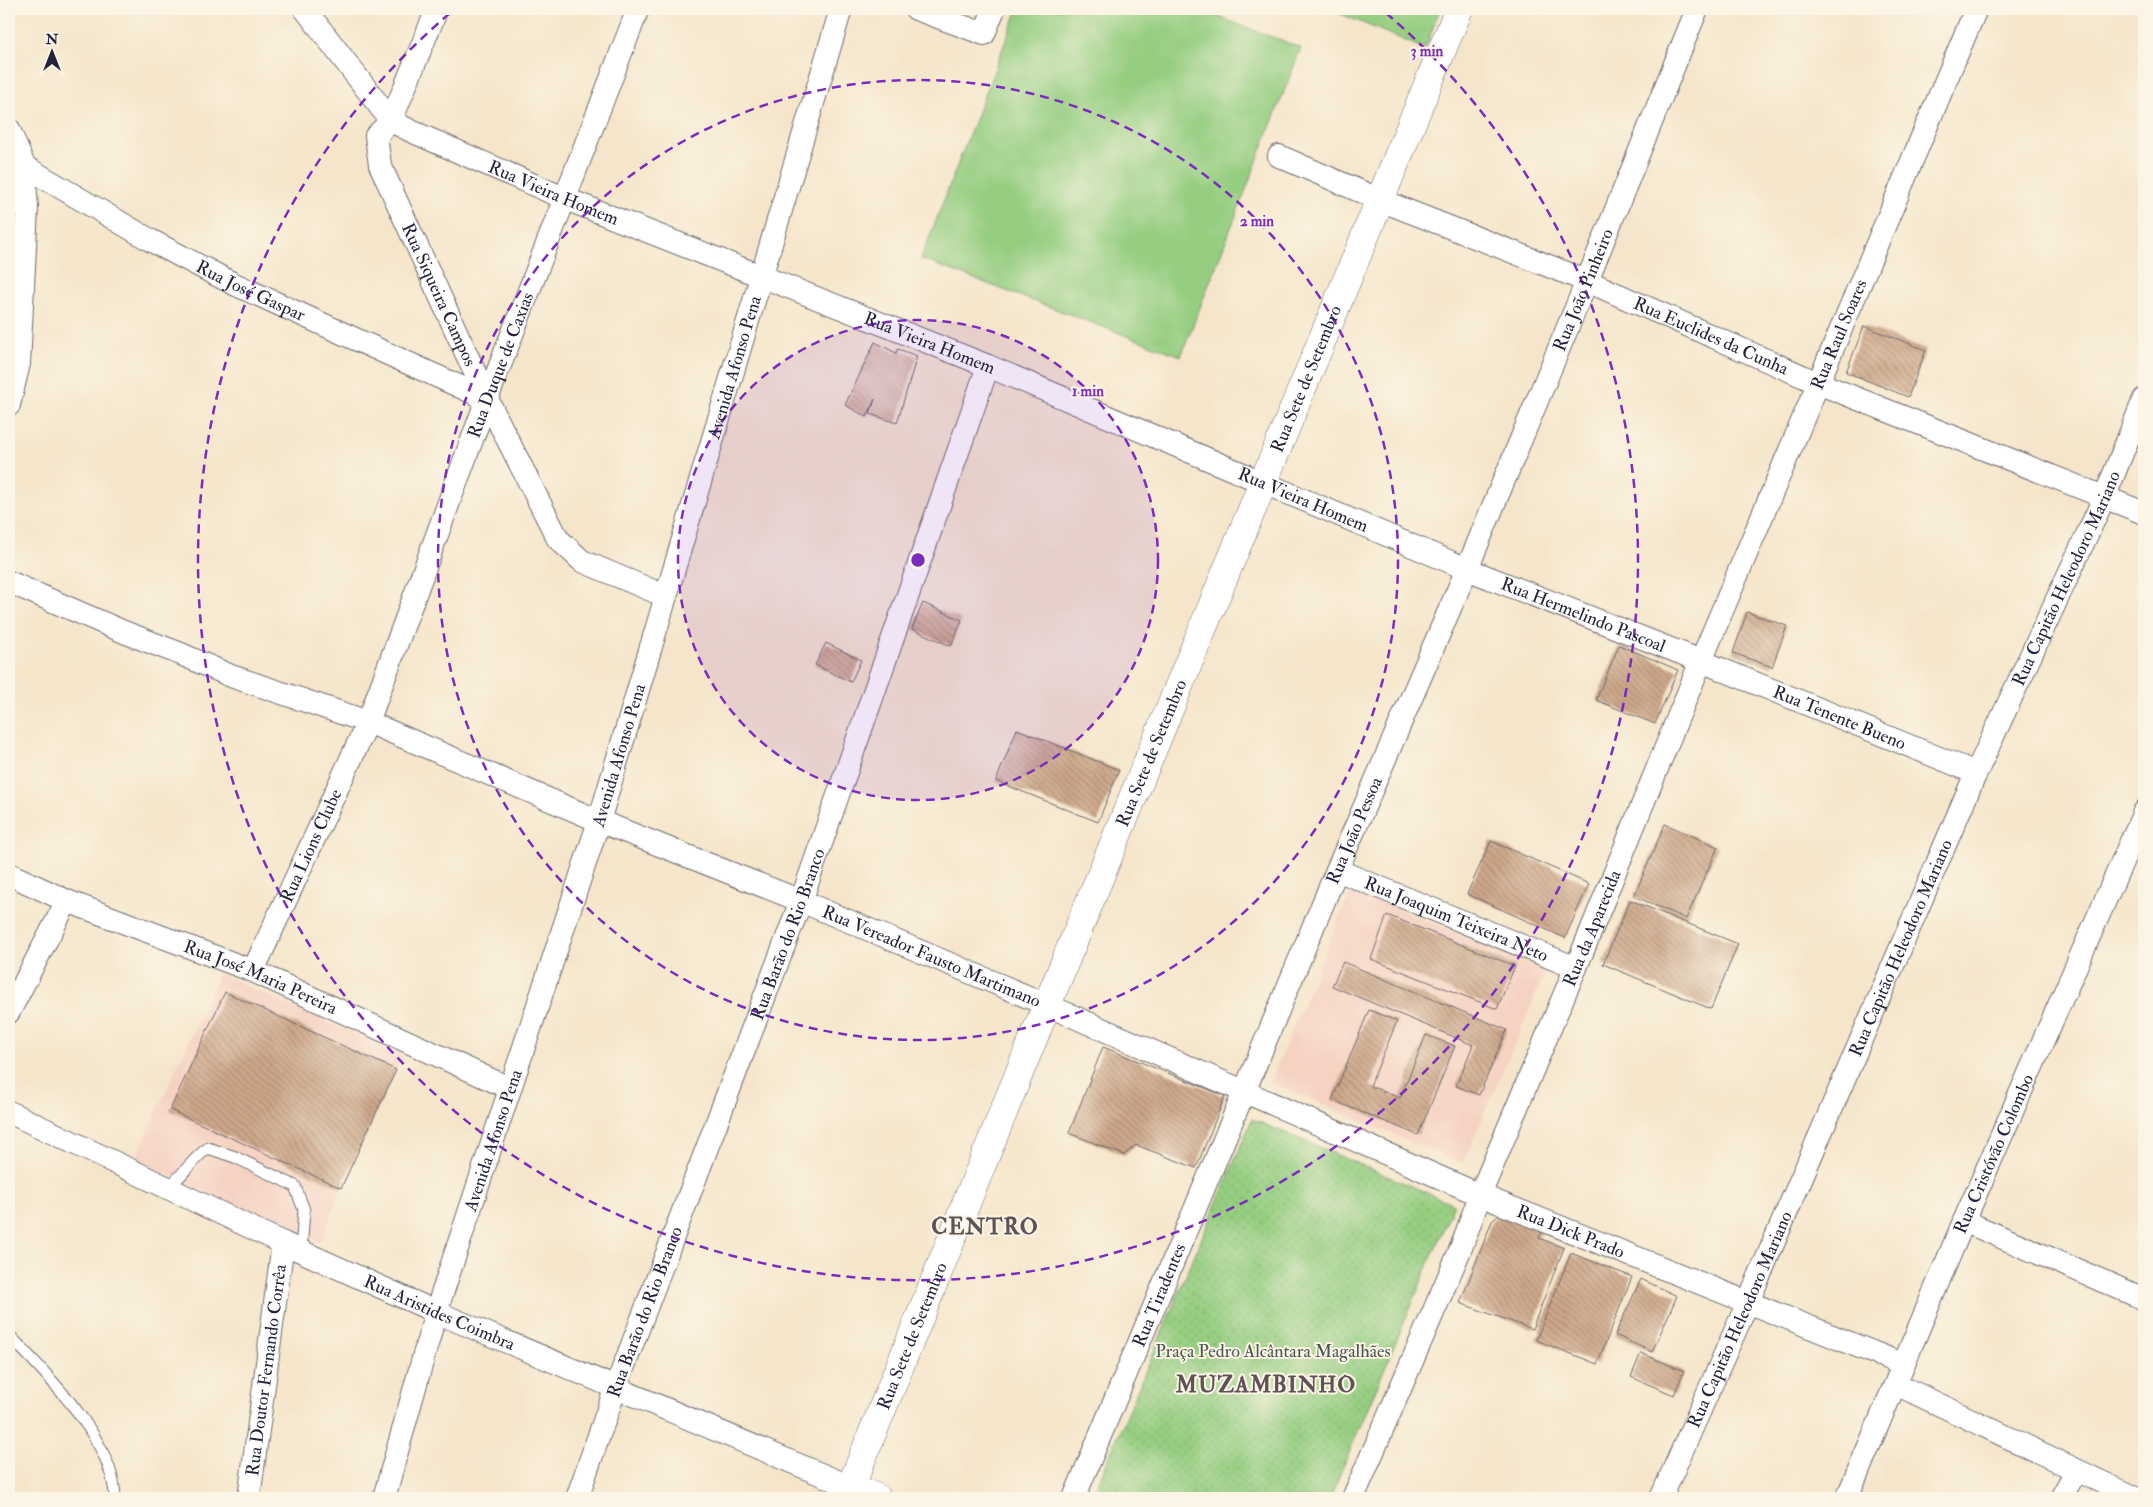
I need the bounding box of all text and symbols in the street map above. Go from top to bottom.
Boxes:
north arrow [28,28,78,78]
text: N [45,31,59,48]
text: 3 min [1411,42,1443,61]
street label: Rua Vieira Homem [485,155,622,231]
text: 2 min [1240,212,1274,231]
street label: Rua Siqueira Campos [396,219,482,370]
street label: Rua João Pinheiro [1548,225,1619,355]
street label: Rua José Gaspar [192,255,309,327]
street label: Rua Raul Soares [1806,276,1873,393]
street label: Rua Duque de Caxias [463,289,539,441]
street label: Avenida Afonso Pena [702,292,767,443]
street label: Rua Euclides da Cunha [1630,292,1792,381]
street label: Rua Sete de Setembro [1266,302,1347,456]
street label: Rua Vieira Homem [860,307,999,380]
text: 1 min [1072,382,1104,401]
street label: Rua Vieira Homem [1234,462,1372,538]
street label: Rua Capitão Heleodoro Mariano [2007,467,2126,690]
centre of rings [909,551,927,569]
street label: Rua Hermelindo Pascoal [1498,573,1669,658]
street label: Rua Sete de Setembro [1111,676,1192,830]
street label: Avenida Afonso Pena [587,681,651,831]
street label: Rua Tenente Bueno [1770,681,1910,755]
street label: Rua João Pessoa [1321,773,1388,888]
street label: Rua Lions Clube [275,785,348,906]
street label: Rua Capitão Heleodoro Mariano [1844,836,1958,1060]
street label: Rua Barão do Rio Branco [746,845,831,1023]
street label: Rua da Aparecida [1558,866,1627,990]
street label: Rua Joaquim Teixeira Neto [1361,871,1552,968]
street label: Rua Vereador Fausto Martimano [819,900,1044,1013]
street label: Rua José Maria Pereira [180,935,341,1020]
street label: Avenida Afonso Pena [459,1066,528,1215]
street label: Rua Cristóvão Colombo [1949,1070,2039,1237]
street label: Rua Dick Prado [1513,1200,1628,1264]
street label: Rua Capitão Heleodoro Mariano [1683,1208,1798,1432]
district label: CENTRO [931,1213,1039,1241]
street label: Rua Barão do Rio Branco [602,1223,688,1401]
street label: Rua Tiradentes [1128,1240,1191,1351]
street label: Rua Sete de Setembro [872,1259,953,1413]
street label: Rua Doutor Fernando Corrêa [241,1262,292,1477]
street label: Rua Aristides Coimbra [360,1270,519,1356]
park label: Praça Pedro Alcântara Magalhães [1155,1340,1391,1363]
district label: MUZAMBINHO [1175,1371,1356,1399]

